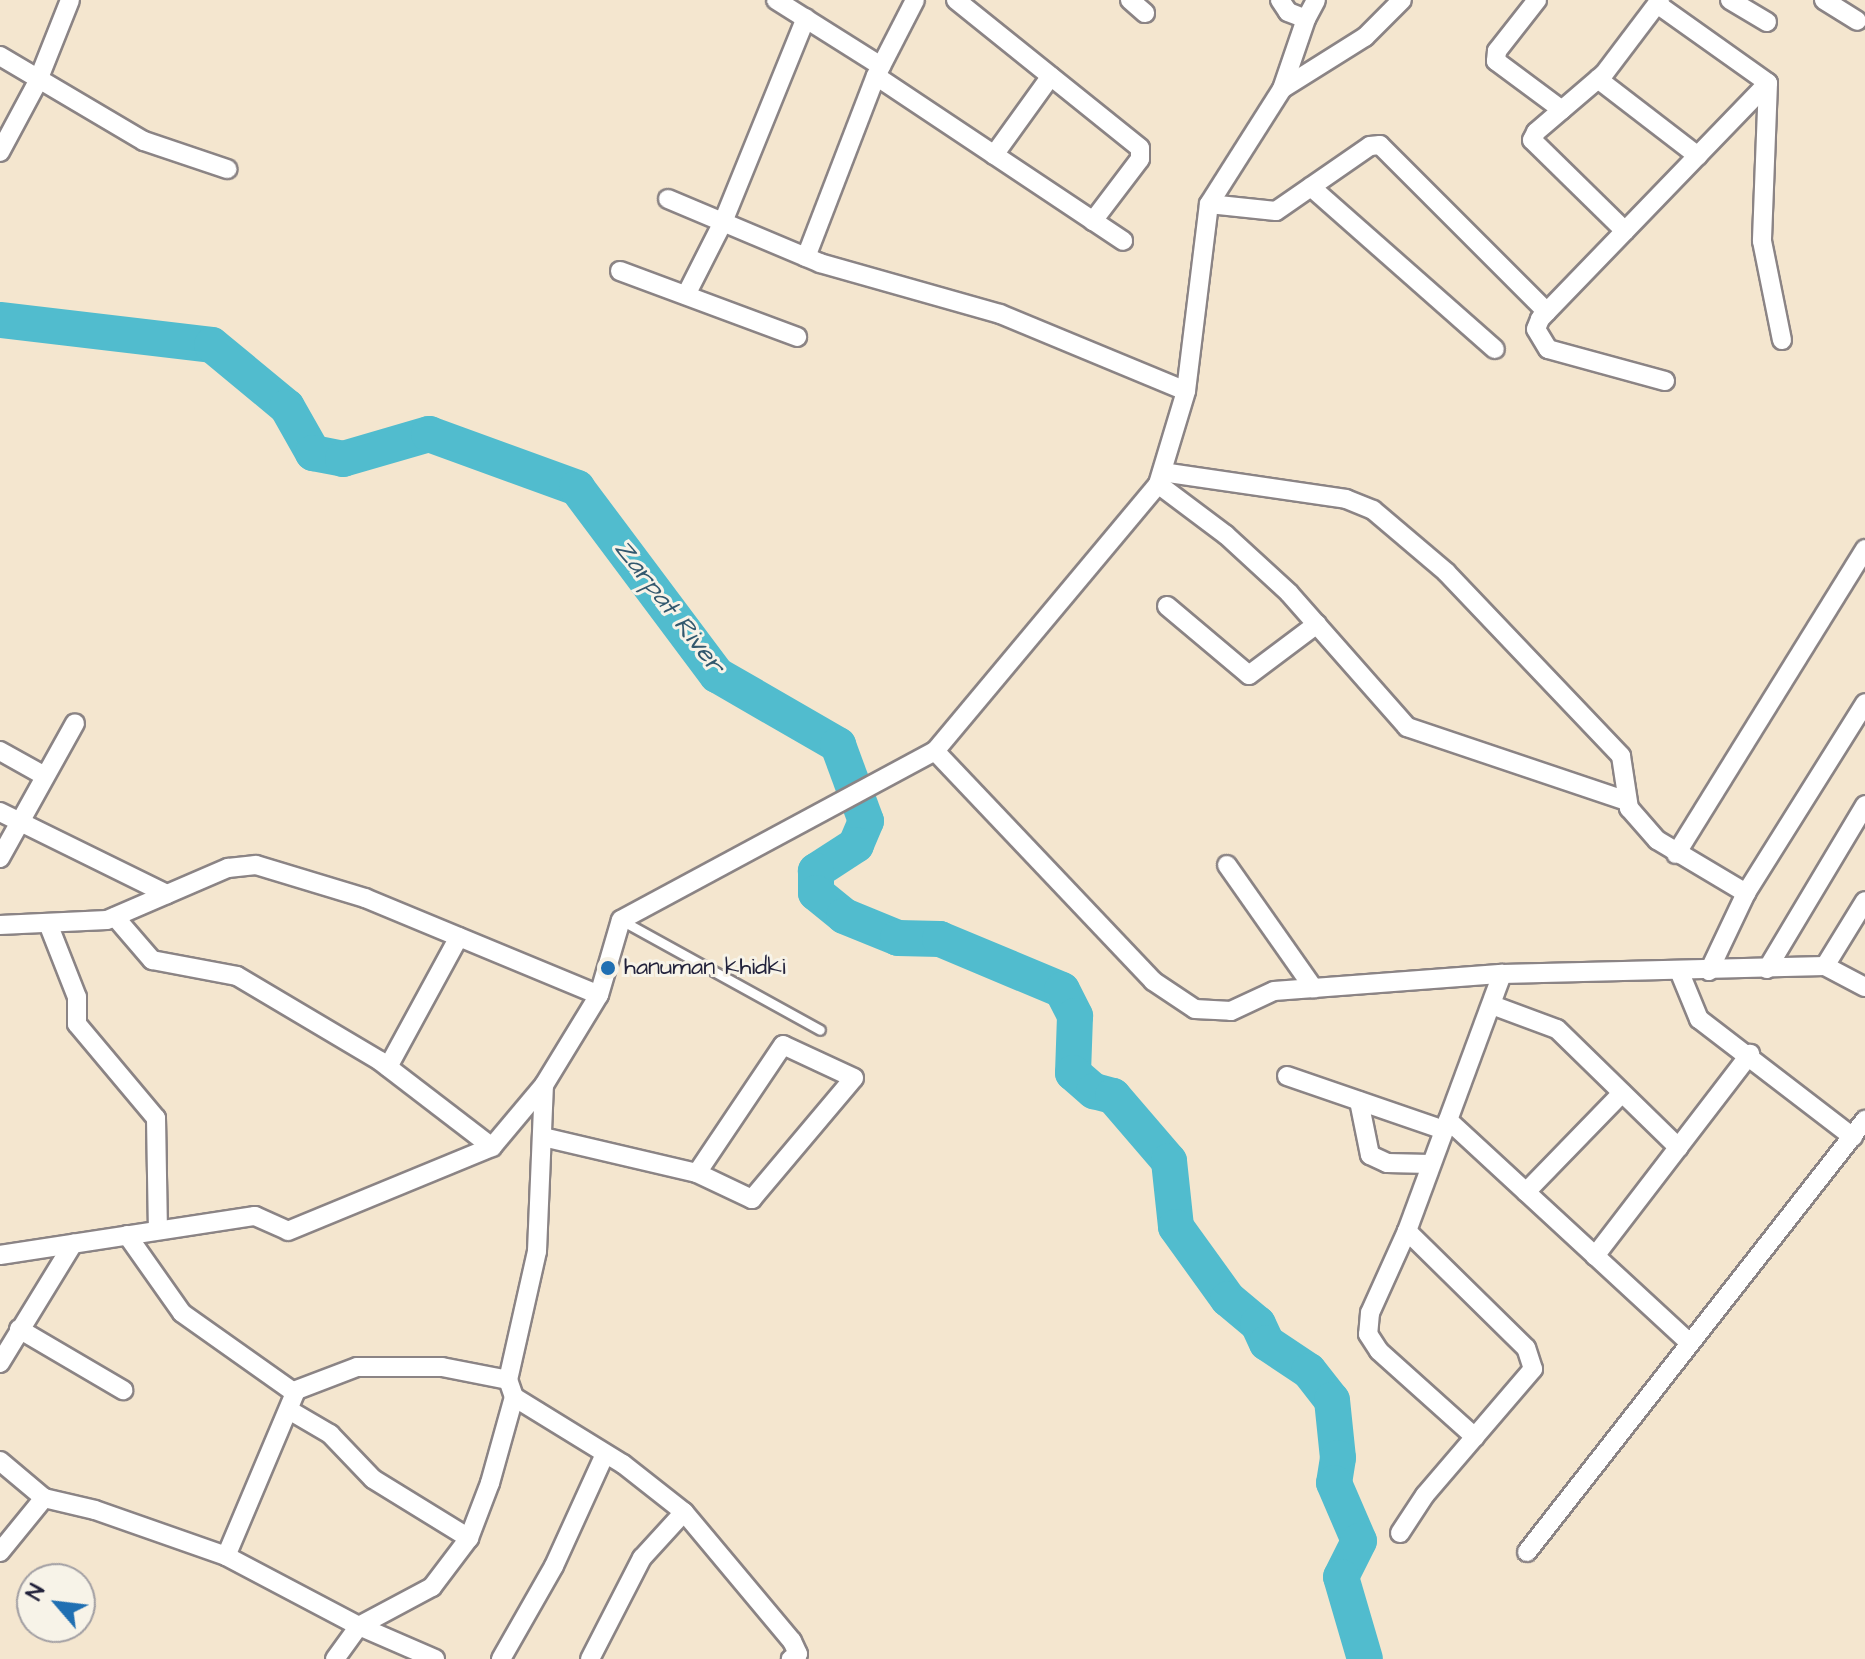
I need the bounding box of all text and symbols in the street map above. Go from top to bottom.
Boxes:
water label: Zarpat River [607,534,731,680]
place label: hanuman khidki [624,954,786,982]
marker: hanuman khidki [599,959,617,977]
north arrow [16,1563,96,1643]
text: N [19,1579,53,1606]

